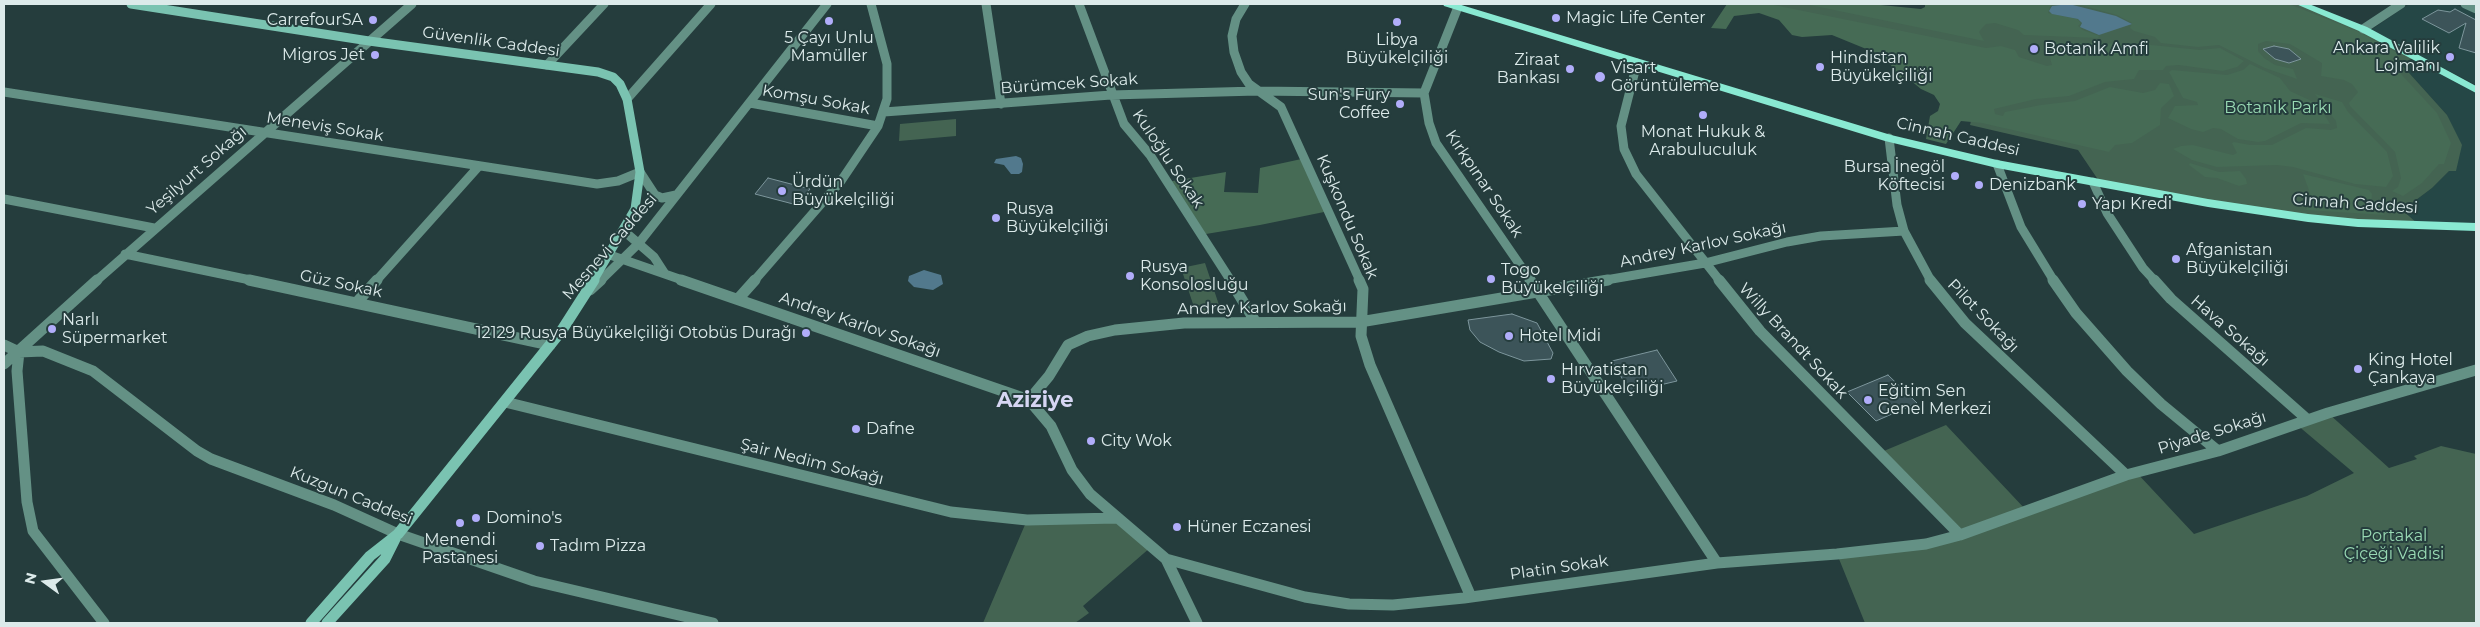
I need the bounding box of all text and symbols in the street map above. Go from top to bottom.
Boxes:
place label: Magic Life Center [1566,8,1706,28]
place label: CarrefourSA [267,10,363,30]
marker: Magic Life Center [1550,12,1562,24]
marker: CarrefourSA [367,14,379,26]
marker: 5 Çayı Unlu Mamüller [823,15,835,27]
marker: Libya Büyükelçiliği [1391,16,1403,28]
street label: Güvenlik Caddesi [421,23,561,61]
place label: 5 Çayı Unlu Mamüller [784,28,874,66]
place label: Libya Büyükelçiliği [1346,30,1448,68]
place label: Ankara Valilik Lojmanı [2333,38,2440,76]
place label: Botanik Amfi [2044,39,2149,59]
marker: Botanik Amfi [2028,43,2040,55]
place label: Migros Jet [282,45,365,65]
place label: Hindistan Büyükelçiliği [1830,48,1932,86]
marker: Migros Jet [369,49,381,61]
place label: Ziraat Bankası [1497,50,1560,88]
marker: Ankara Valilik Lojmanı [2444,51,2456,63]
place label: Visart Görüntüleme [1611,58,1719,96]
marker: Hindistan Büyükelçiliği [1814,61,1826,73]
marker: Ziraat Bankası [1564,63,1576,75]
street label: Bürümcek Sokak [1000,70,1138,98]
marker: Visart Görüntüleme [1593,70,1607,84]
street label: Komşu Sokak [761,81,871,119]
place label: Sun's Fury Coffee [1308,85,1390,123]
marker: Sun's Fury Coffee [1394,98,1406,110]
park label: Botanik Parkı [2224,98,2332,118]
street label: Kuloğlu Sokak [1128,106,1208,212]
street label: Meneviş Sokak [265,108,385,146]
marker: Monat Hukuk & Arabuluculuk [1697,109,1709,121]
street label: Cinnah Caddesi [1895,113,2021,161]
street label: Yeşilyurt Sokağı [143,122,251,220]
place label: Monat Hukuk & Arabuluculuk [1641,122,1765,160]
street label: Kırkpınar Sokak [1441,127,1527,241]
street label: Kuşkondu Sokak [1312,152,1382,282]
place label: Bursa İnegöl Köftecisi [1844,157,1945,195]
marker: Bursa İnegöl Köftecisi [1949,170,1961,182]
place label: Ürdün Büyükelçiliği [792,172,894,210]
place label: Denizbank [1989,175,2076,195]
marker: Denizbank [1973,179,1985,191]
marker: Ürdün Büyükelçiliği [776,185,788,197]
street label: Mesnevi Caddesi [559,190,661,304]
street label: Cinnah Caddesi [2292,190,2418,218]
place label: Yapı Kredi [2092,194,2172,214]
marker: Yapı Kredi [2076,198,2088,210]
place label: Rusya Büyükelçiliği [1006,199,1108,237]
marker: Rusya Büyükelçiliği [990,212,1002,224]
street label: Andrey Karlov Sokağı [1618,218,1788,272]
place label: Afganistan Büyükelçiliği [2186,240,2288,278]
marker: Afganistan Büyükelçiliği [2170,253,2182,265]
place label: Rusya Konsolosluğu [1140,257,1249,295]
place label: Togo Büyükelçiliği [1501,260,1603,298]
street label: Güz Sokak [298,266,384,302]
marker: Rusya Konsolosluğu [1124,270,1136,282]
marker: Togo Büyükelçiliği [1485,273,1497,285]
street label: Pilot Sokağı [1943,275,2023,357]
street label: Willy Brandt Sokak [1734,279,1852,403]
street label: Andrey Karlov Sokağı [777,288,943,362]
street label: Hava Sokağı [2187,292,2273,370]
street label: Andrey Karlov Sokağı [1177,297,1347,319]
place label: Narlı Süpermarket [62,310,167,348]
marker: Narlı Süpermarket [46,323,58,335]
place label: 12129 Rusya Büyükelçiliği Otobüs Durağı [476,323,796,343]
place label: Hotel Midi [1519,326,1601,346]
marker: 12129 Rusya Büyükelçiliği Otobüs Durağı [800,327,812,339]
marker: Hotel Midi [1503,330,1515,342]
place label: King Hotel Çankaya [2368,350,2453,388]
place label: Hırvatistan Büyükelçiliği [1561,360,1663,398]
marker: King Hotel Çankaya [2352,363,2364,375]
marker: Hırvatistan Büyükelçiliği [1545,373,1557,385]
place label: Eğitim Sen Genel Merkezi [1878,381,1992,419]
district label: Aziziye [997,388,1073,414]
marker: Eğitim Sen Genel Merkezi [1862,394,1874,406]
street label: Piyade Sokağı [2156,407,2268,459]
place label: Dafne [866,419,915,439]
marker: Dafne [850,423,862,435]
place label: City Wok [1101,431,1172,451]
street label: Şair Nedim Sokağı [738,435,886,489]
marker: City Wok [1085,435,1097,447]
street label: Kuzgun Caddesi [287,463,415,529]
place label: Domino's [486,508,562,528]
marker: Domino's [470,512,482,524]
marker: Menendi Pastanesi [454,517,466,529]
place label: Hüner Eczanesi [1187,517,1312,537]
marker: Hüner Eczanesi [1171,521,1183,533]
park label: Portakal Çiçeği Vadisi [2344,526,2444,564]
place label: Menendi Pastanesi [422,530,498,568]
place label: Tadım Pizza [550,536,646,556]
marker: Tadım Pizza [534,540,546,552]
street label: Platin Sokak [1508,552,1610,584]
north arrow [20,557,70,607]
text: N [20,571,41,586]

